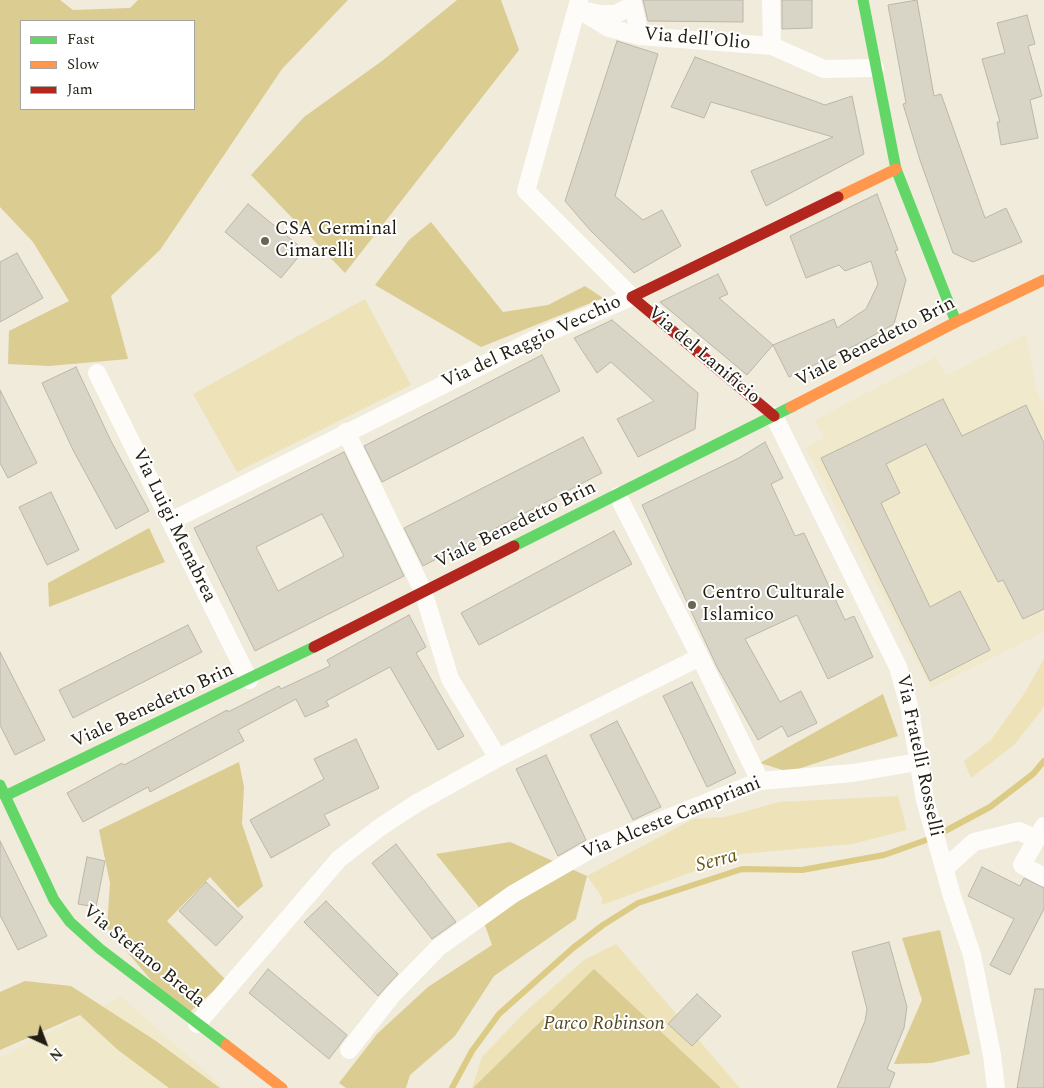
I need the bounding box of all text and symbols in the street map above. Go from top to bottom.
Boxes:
legend [20,20,195,110]
street label: Via dell'Olio [643,24,751,56]
text: Fast [67,28,95,51]
text: Slow [67,53,99,76]
text: Jam [67,78,93,101]
place label: CSA Germinal Cimarelli [275,219,397,263]
marker: CSA Germinal Cimarelli [259,235,271,247]
street label: Via del Raggio Vecchio [439,291,625,395]
street label: Viale Benedetto Brin [792,293,960,393]
street label: Via del Lanificio [642,302,764,410]
street label: Via Luigi Menabrea [126,445,220,607]
street label: Viale Benedetto Brin [432,477,600,575]
place label: Centro Culturale Islamico [702,583,845,627]
marker: Centro Culturale Islamico [686,599,698,611]
street label: Viale Benedetto Brin [68,659,238,755]
street label: Via Fratelli Rosselli [890,673,946,839]
street label: Via Alceste Campriani [579,773,765,865]
water label: Serra [694,845,740,879]
street label: Via Stefano Breda [77,901,209,1013]
park label: Parco Robinson [543,1014,665,1036]
north arrow [20,1018,70,1068]
text: N [44,1043,67,1066]

